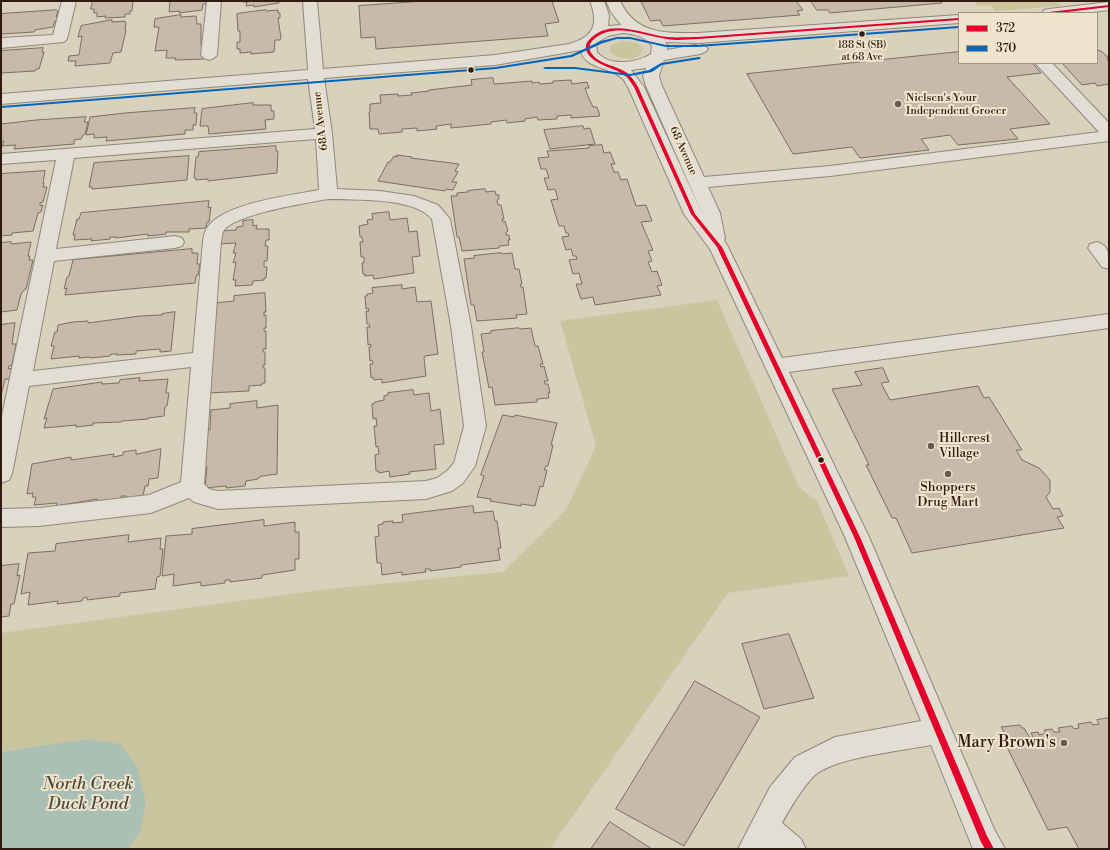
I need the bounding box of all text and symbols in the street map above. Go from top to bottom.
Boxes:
legend [958,12,1098,64]
text: 372 [996,21,1015,36]
marker: 188 St (SB) at 68 Ave [857,29,867,39]
place label: 188 St (SB) at 68 Ave [838,40,886,64]
text: 370 [996,41,1016,56]
unlabelled marker [466,65,476,75]
street label: 68A Avenue [311,91,331,151]
place label: Nielsen's Your Independent Grocer [906,91,1006,117]
marker: Nielsen's Your Independent Grocer [893,99,903,109]
street label: 68 Avenue [666,125,700,177]
place label: Hillcrest Village [939,431,990,462]
marker: Hillcrest Village [926,441,936,451]
unlabelled marker [816,455,826,465]
marker: Shoppers Drug Mart [943,469,953,479]
place label: Shoppers Drug Mart [917,480,979,511]
place label: Mary Brown's [957,733,1056,753]
marker: Mary Brown's [1059,738,1069,748]
water label: North Creek Duck Pond [43,775,133,815]

